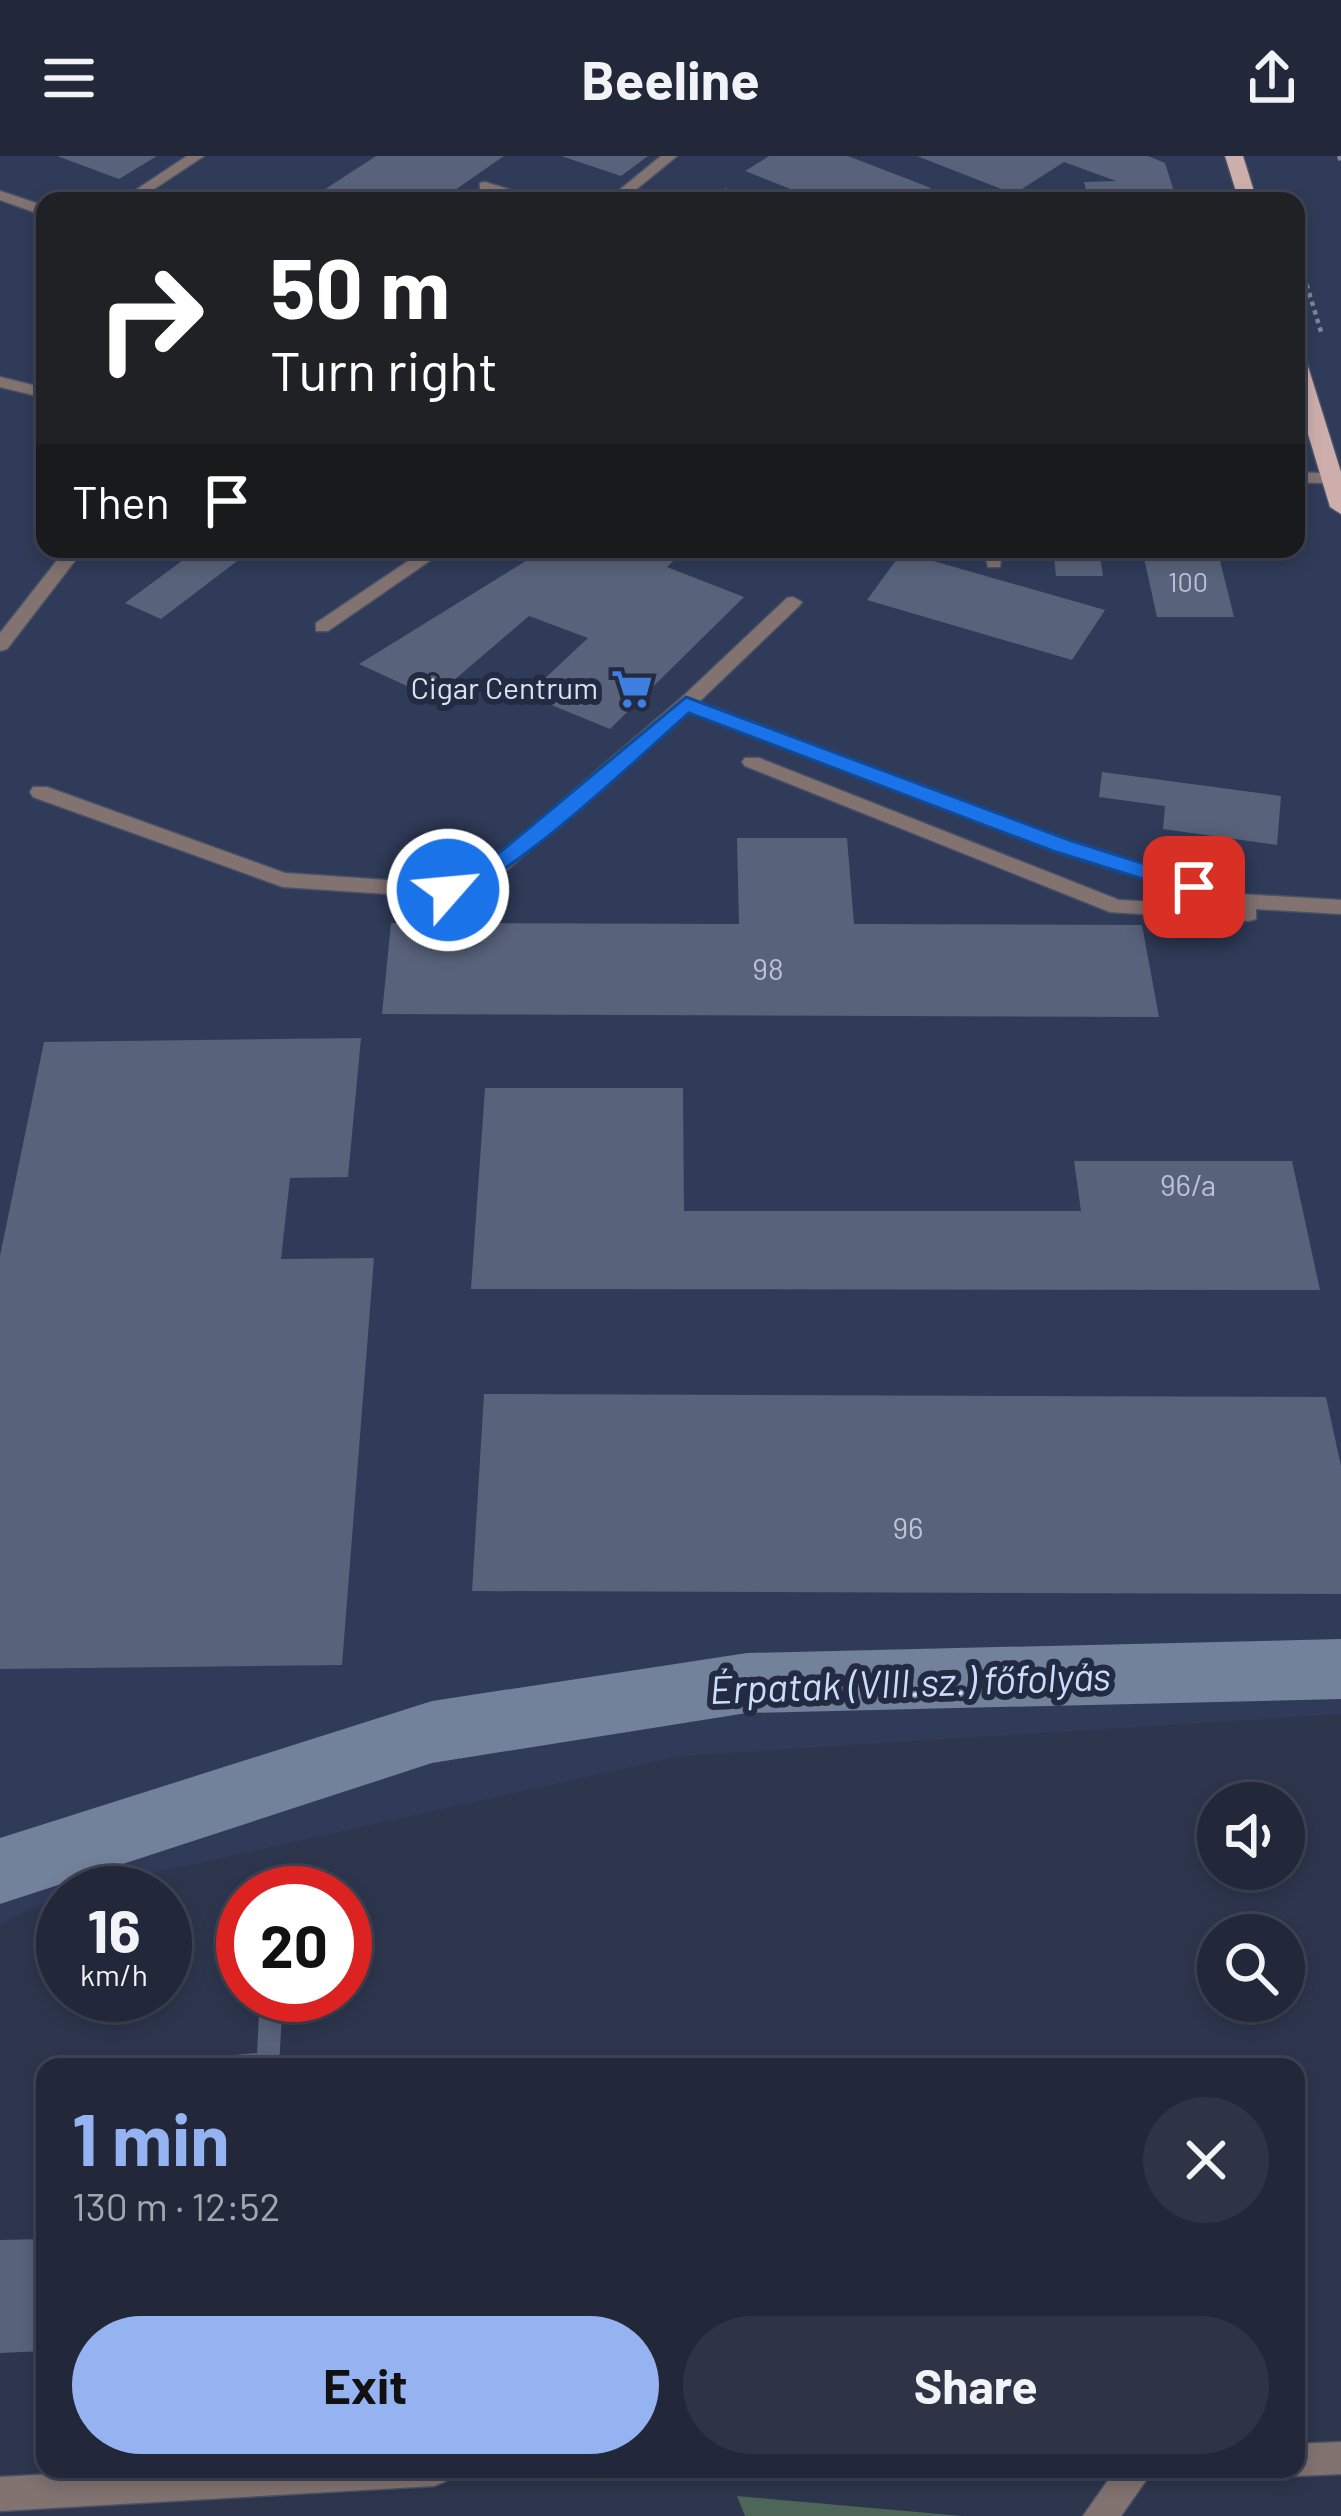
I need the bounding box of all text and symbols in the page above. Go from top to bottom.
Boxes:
icon: menu [36,45,102,111]
icon: share [1239,45,1305,111]
text: Beeline [581,46,760,111]
text: 50 m [270,235,450,336]
icon: right [72,240,228,396]
text: Turn right [270,337,498,402]
icon: arrive [194,468,260,534]
text: Then [72,474,170,528]
house number: 100 [1168,565,1208,597]
supermarket icon: Cigar Centrum [609,666,655,712]
place label: Cigar Centrum [411,669,598,705]
position arrow [385,827,511,953]
pin [1143,836,1245,938]
icon: arrive [1161,854,1227,920]
house number: 98 [752,950,784,986]
house number: 96/a [1160,1166,1216,1202]
house number: 96 [892,1509,924,1545]
water label: Érpatak (VIII.sz.) főfolyás [709,1651,1111,1712]
map controls [1197,1782,1305,2022]
button: sound [1197,1782,1305,1890]
speed limit sign: 20 [216,1866,372,2022]
text: 16 [87,1893,141,1965]
button: search [1197,1914,1305,2022]
text: km/h [80,1956,148,1992]
text: 1 min [72,2094,230,2180]
button: close [1143,2097,1269,2223]
text: 130 m · 12:52 [72,2182,280,2229]
button: Exit [72,2316,659,2454]
button: Share [683,2316,1269,2454]

